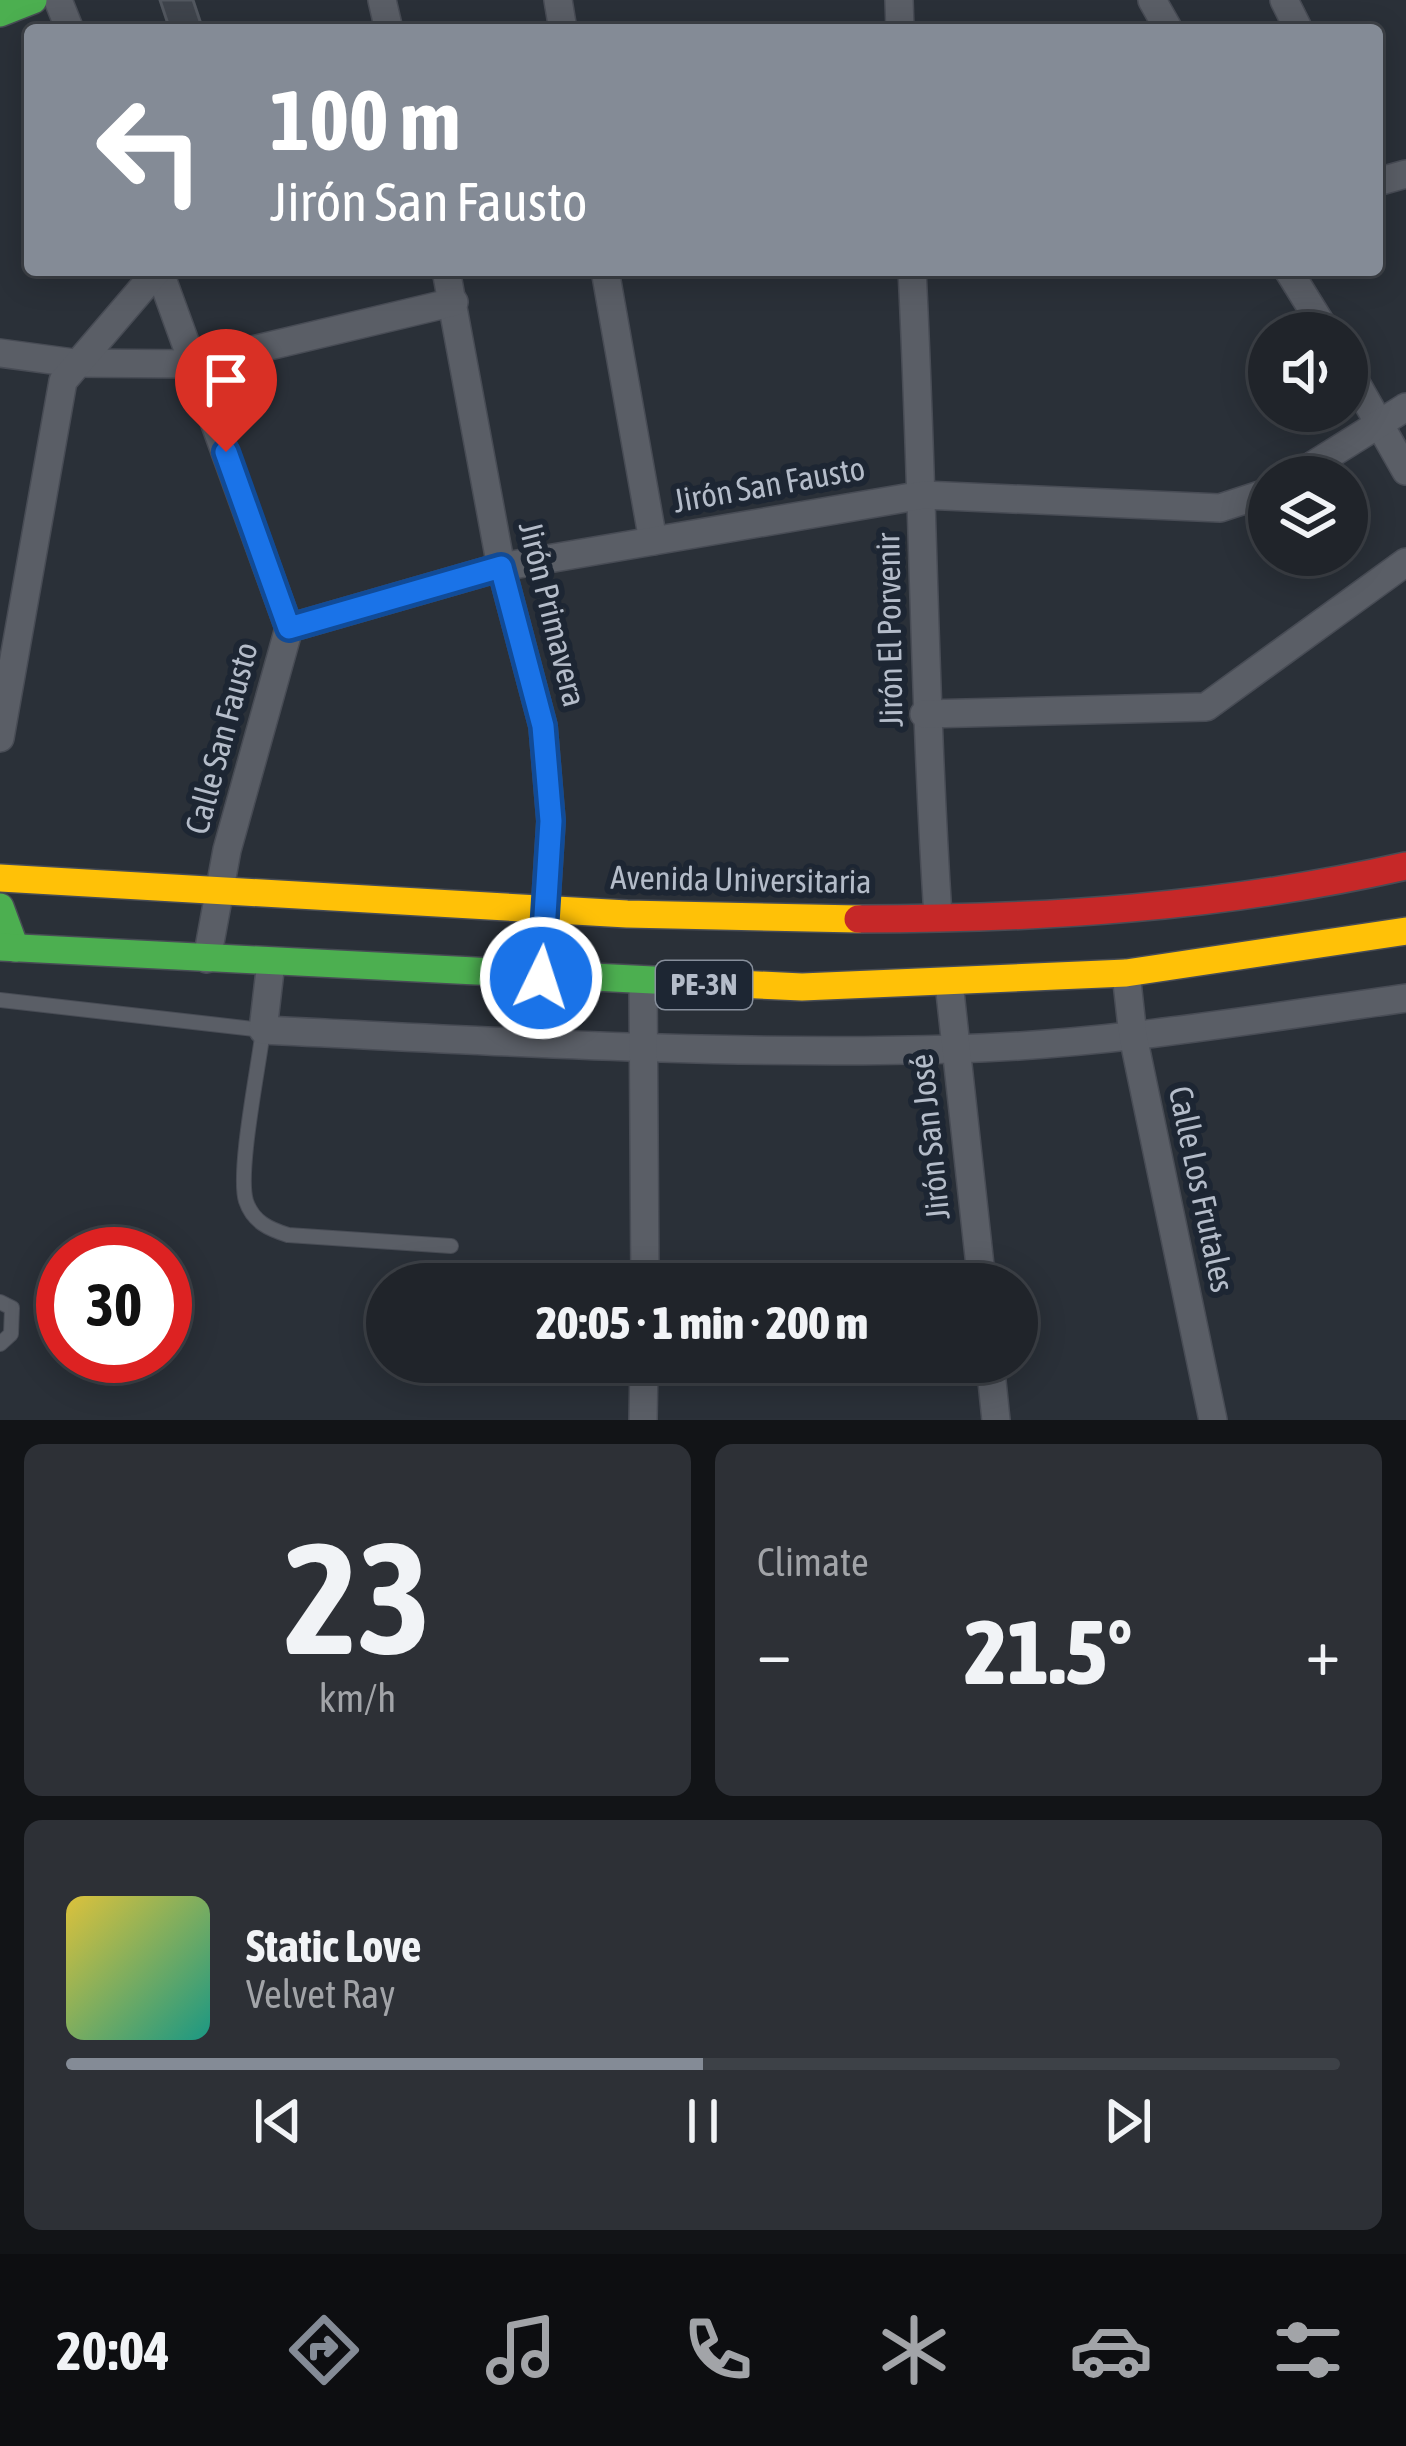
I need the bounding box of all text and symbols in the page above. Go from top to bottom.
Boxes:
icon: left [72,72,228,228]
text: 100 m [270,72,460,168]
text: Jirón San Fausto [270,171,587,232]
map controls [1248,312,1368,576]
button: sound [1248,312,1368,432]
pin [175,329,277,452]
icon: arrive [193,347,259,413]
street label: Jirón San Fausto [670,448,868,520]
button: layers [1248,456,1368,576]
street label: Jirón Primavera [512,518,594,710]
street label: Jirón El Porvenir [868,531,910,727]
street label: Calle San Fausto [177,638,265,838]
street label: Avenida Universitaria [610,858,872,900]
position arrow [478,915,604,1041]
road number: PE-3N [656,961,752,1009]
street label: Jirón San José [901,1052,957,1222]
street label: Calle Los Frutales [1162,1083,1242,1295]
speed limit sign: 30 [36,1227,192,1383]
text: 20:05 · 1 min · 200 m [536,1297,868,1349]
text: 23 [284,1508,431,1687]
text: Climate [757,1540,869,1584]
text: 21.5° [965,1600,1132,1703]
text: − [757,1613,791,1689]
text: + [1306,1613,1340,1689]
text: km/h [319,1676,396,1720]
text: Static Love [246,1920,422,1972]
text: Velvet Ray [246,1972,395,2016]
icon: previous [245,2088,311,2154]
icon: pause [670,2088,736,2154]
icon: next [1095,2088,1161,2154]
icon: directions [282,2308,366,2392]
icon: music [479,2308,563,2392]
icon: phone [676,2308,760,2392]
icon: climate [872,2308,956,2392]
icon: car [1069,2308,1153,2392]
icon: filters [1266,2308,1350,2392]
text: 20:04 [56,2320,170,2381]

